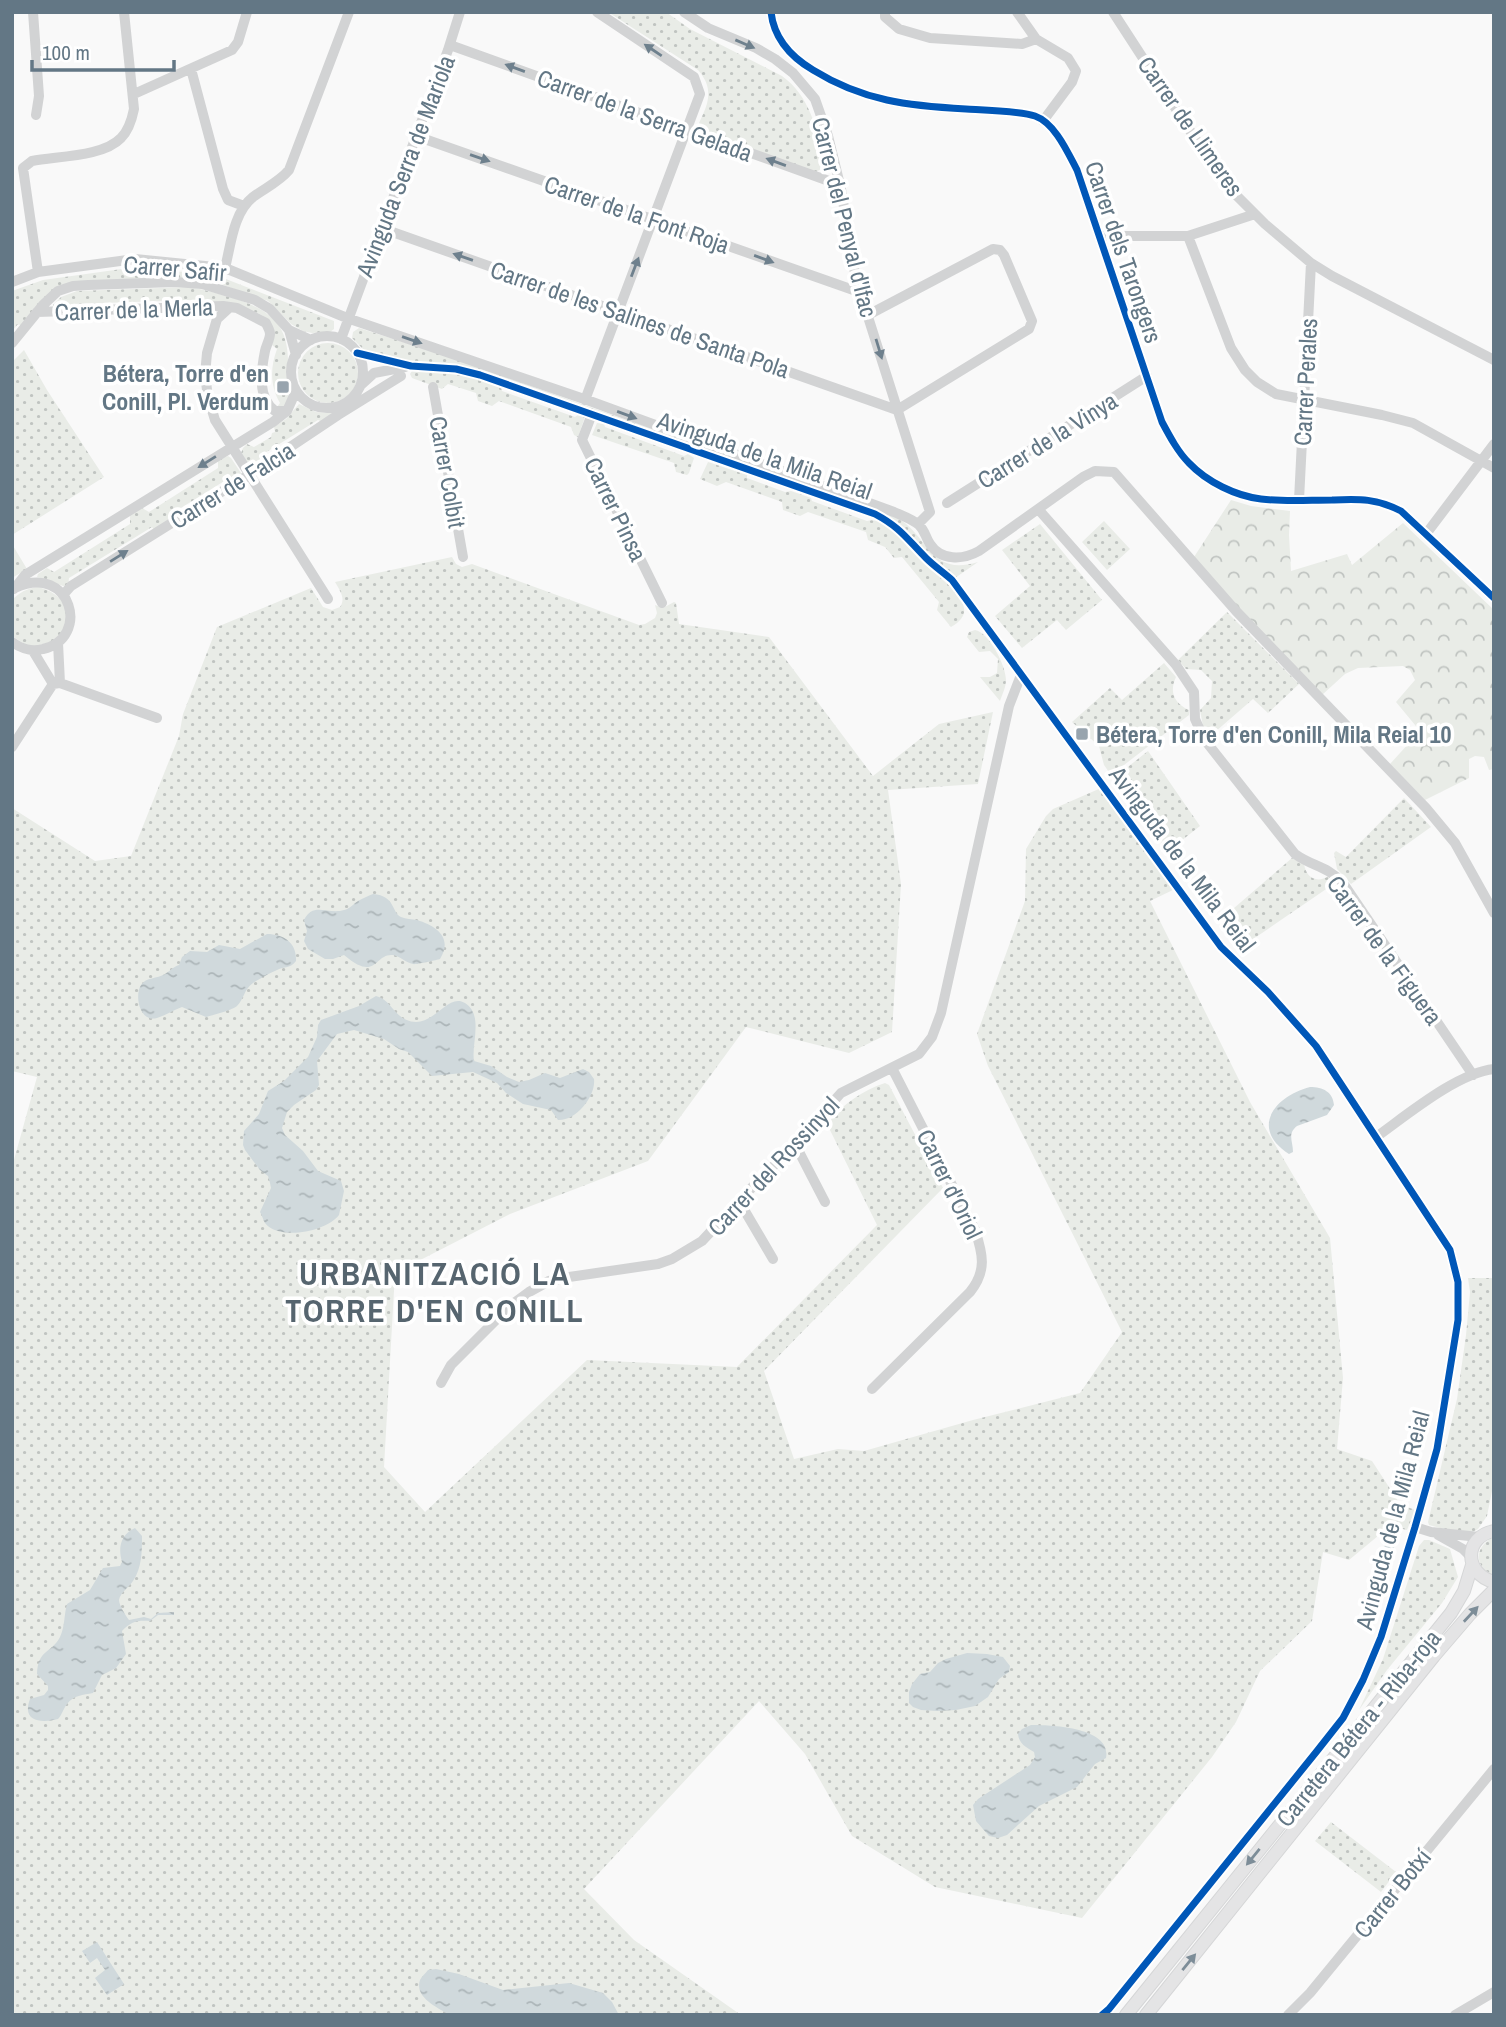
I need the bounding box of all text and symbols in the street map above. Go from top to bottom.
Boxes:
scale bar [32,28,173,72]
text: 100 m [42,38,90,67]
one-way arrow [734,38,755,49]
one-way arrow [644,43,662,57]
street label: Carrer de Llimeres [1131,50,1251,202]
street label: Avinguda Serra de Mariola [348,51,462,282]
street label: Carrer de la Serra Gelada [533,61,757,169]
one-way arrow [505,62,526,73]
street label: Carrer del Penyal d'Ifac [805,114,885,320]
one-way arrow [470,153,491,164]
one-way arrow [765,156,786,167]
street label: Carrer dels Tarongers [1078,157,1170,347]
street label: Carrer de la Font Roja [540,167,734,261]
street label: Carrer Safir [122,248,228,288]
one-way arrow [453,251,474,262]
street label: Carrer de les Salines de Santa Pola [486,253,794,385]
one-way arrow [753,254,774,265]
one-way arrow [629,257,640,278]
street label: Carrer de la Merla [54,290,214,328]
street label: Carrer Perales [1286,317,1324,447]
one-way arrow [401,335,422,346]
one-way arrow [874,339,884,360]
place label: Bétera, Torre d'en Conill, Pl. Verdum [102,357,269,417]
marker: Bétera, Torre d'en Conill, Pl. Verdum [275,379,291,395]
street label: Carrer de la Vinya [971,384,1123,496]
street label: Avinguda de la Mila Reial [652,403,877,507]
one-way arrow [616,410,637,421]
street label: Carrer Colbit [422,414,474,531]
street label: Carrer de Falcia [164,434,300,536]
street label: Carrer Pinsa [577,452,655,566]
one-way arrow [198,456,217,469]
one-way arrow [109,550,128,563]
place label: Bétera, Torre d'en Conill, Mila Reial 10 [1096,718,1451,750]
marker: Bétera, Torre d'en Conill, Mila Reial 10 [1074,726,1090,742]
street label: Avinguda de la Mila Reial [1102,759,1263,958]
street label: Carrer de la Figuera [1320,869,1450,1031]
street label: Carrer del Rossinyol [700,1090,846,1242]
street label: Carrer d'Oriol [910,1124,990,1244]
district label: URBANITZACIÓ LA TORRE D'EN CONILL [285,1252,585,1332]
street label: Avinguda de la Mila Reial [1347,1407,1437,1634]
one-way arrow [1463,1605,1479,1623]
street label: Carretera Bétera - Riba-roja [1268,1623,1448,1833]
street label: Carrer Botxí [1346,1841,1438,1944]
one-way arrow [1246,1848,1261,1865]
one-way arrow [1181,1953,1196,1971]

